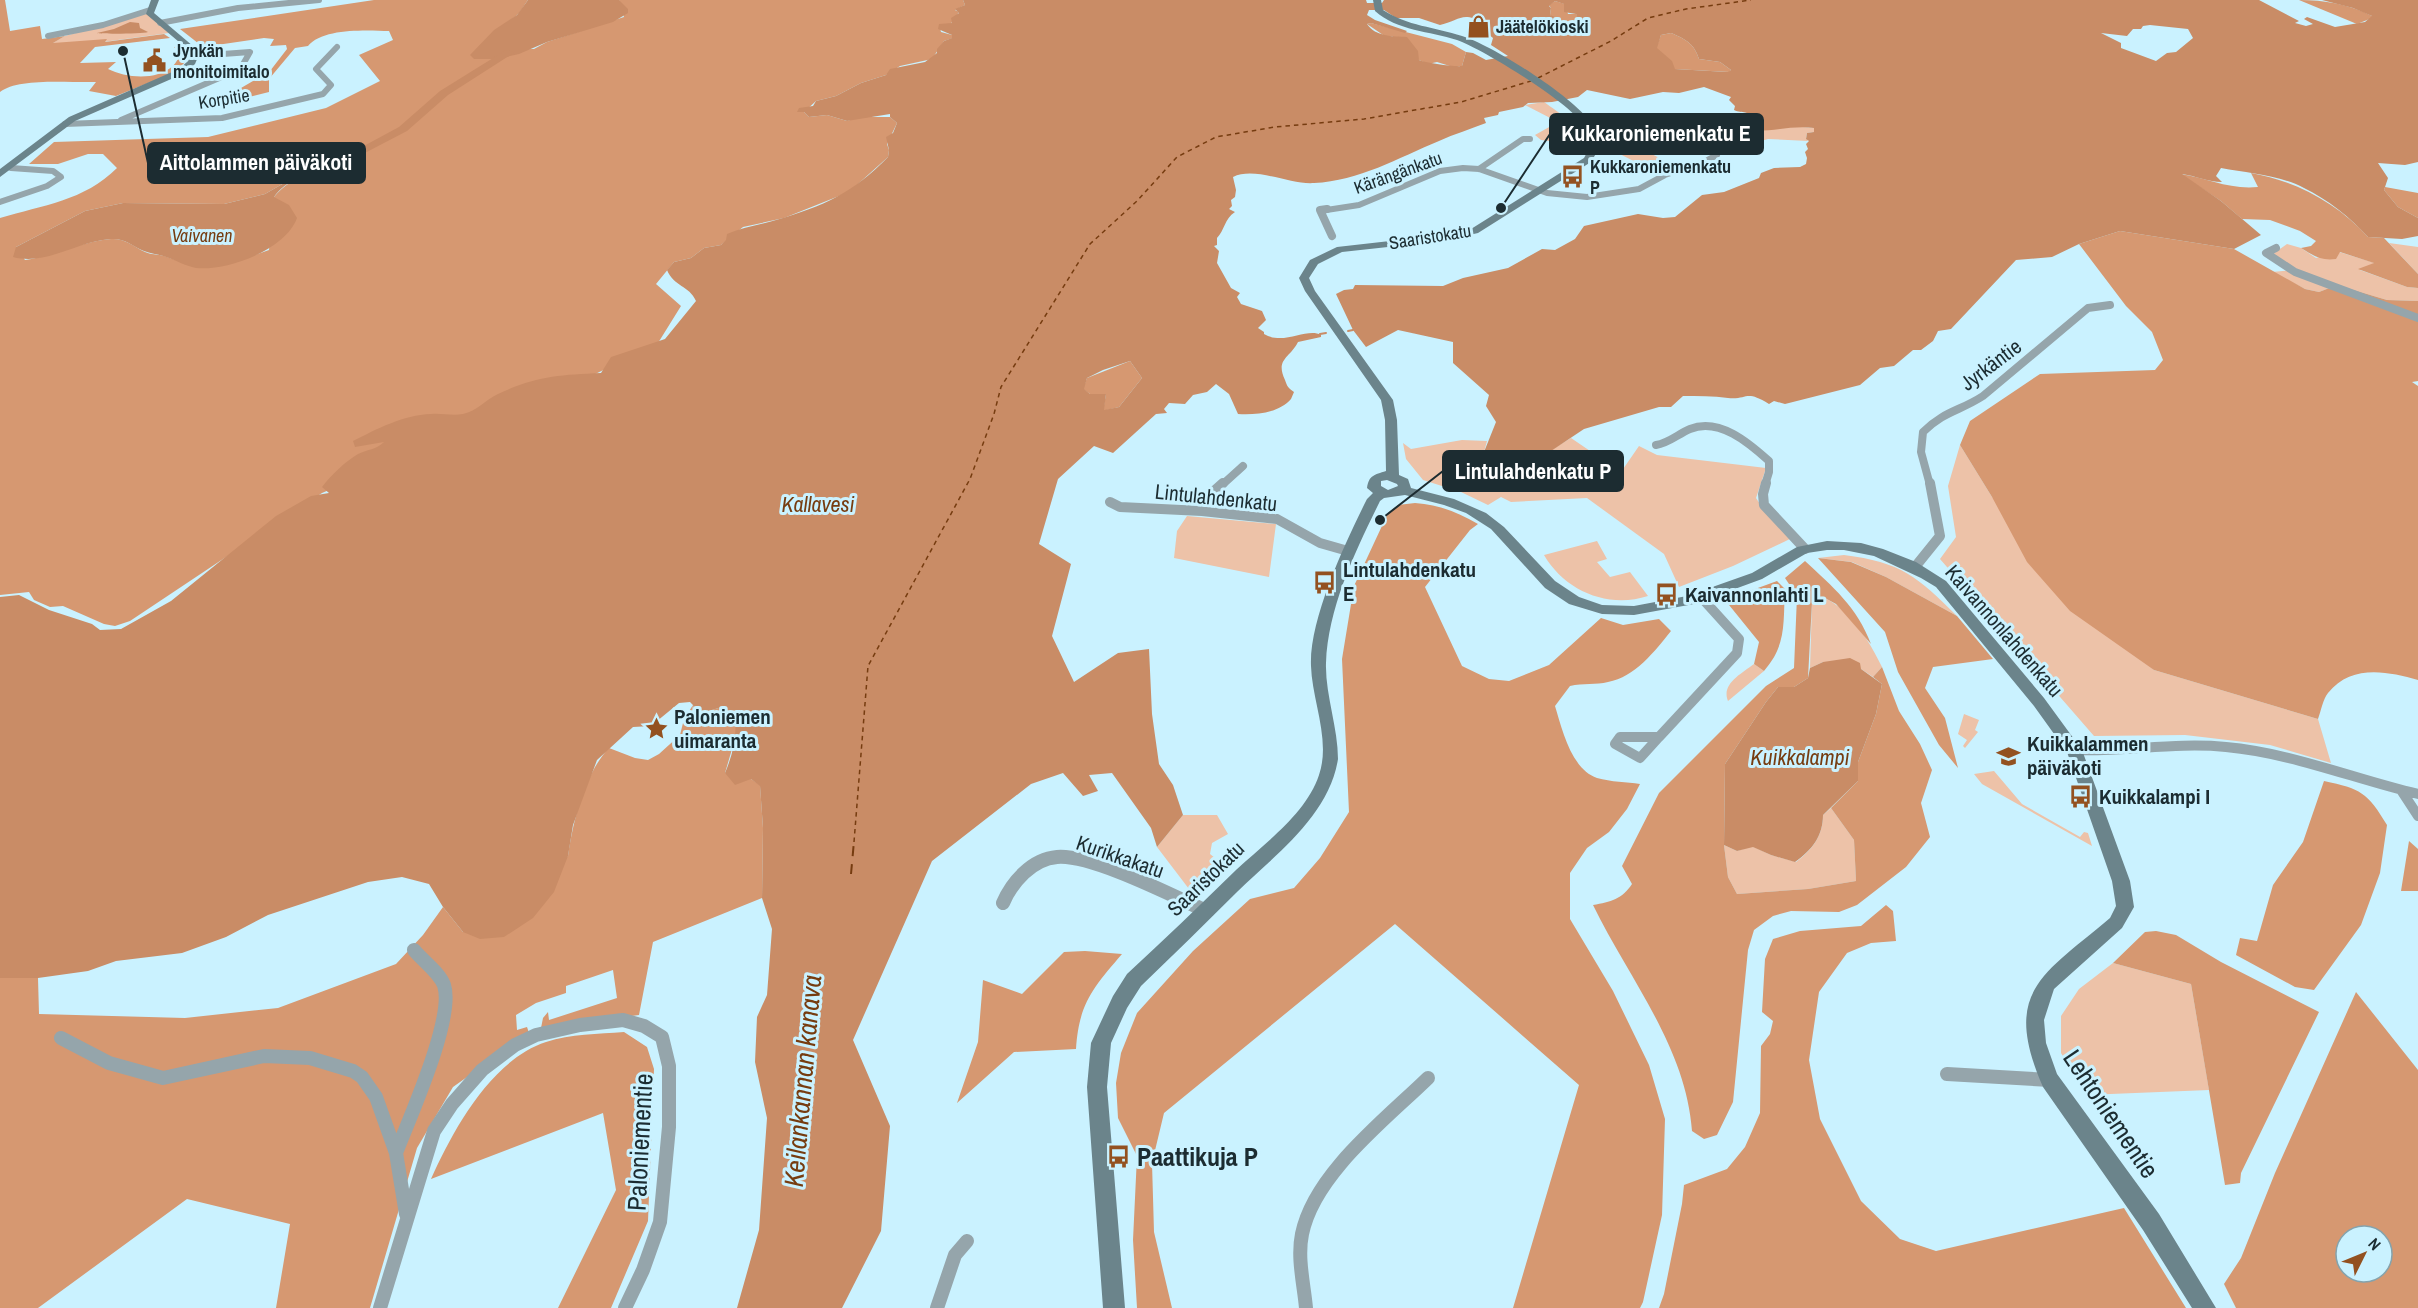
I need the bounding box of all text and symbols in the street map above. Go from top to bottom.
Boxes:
shop icon: Jäätelökioski [1465,14,1491,40]
place label: Jäätelökioski [1496,14,1589,39]
place label: Jynkän monitoimitalo [173,38,270,84]
public building icon: Jynkän monitoimitalo [142,48,168,74]
street label: Korpitie [196,82,251,115]
callout: Kukkaroniemenkatu E [1550,114,1763,154]
text: Kukkaroniemenkatu E [1561,118,1751,148]
callout: Aittolammen päiväkoti [148,143,365,183]
street label: Kärängänkatu [1350,145,1445,200]
text: Aittolammen päiväkoti [160,147,352,177]
place label: Kukkaroniemenkatu P [1590,154,1731,200]
bus stop icon: Kukkaroniemenkatu P [1559,164,1585,190]
street label: Saaristokatu [1387,218,1473,255]
water label: Vaivanen [171,223,233,248]
street label: Jyrkäntie [1954,332,2027,397]
callout: Lintulahdenkatu P [1443,451,1623,491]
text: Lintulahdenkatu P [1455,456,1611,486]
street label: Lintulahdenkatu [1154,477,1279,518]
water label: Kallavesi [781,489,855,519]
place label: Lintulahdenkatu E [1343,555,1476,608]
street label: Kaivannonlahdenkatu [1939,558,2070,703]
bus stop icon: Lintulahdenkatu E [1312,569,1338,595]
place label: Kaivannonlahti L [1685,580,1824,609]
bus stop icon: Kaivannonlahti L [1654,582,1680,608]
place label: Paloniemen uimaranta [674,702,771,755]
place icon: Paloniemen uimaranta [643,716,669,742]
place label: Kuikkalammen päiväkoti [2027,729,2149,782]
water label: Kuikkalampi [1750,742,1850,772]
school or university icon: Kuikkalammen päiväkoti [1996,743,2022,769]
place label: Kuikkalampi I [2099,782,2210,811]
bus stop icon: Kuikkalampi I [2068,784,2094,810]
street label: Kurikkakatu [1072,828,1168,885]
street label: Saaristokatu [1161,835,1251,923]
water label: Keilankannan kanava [775,973,829,1189]
street label: Lehtoniementie [2055,1043,2167,1185]
street label: Paloniementie [618,1072,661,1212]
place label: Paattikuja P [1137,1139,1258,1174]
bus stop icon: Paattikuja P [1106,1144,1132,1170]
north arrow [2334,1224,2394,1284]
text: N [2364,1233,2386,1255]

